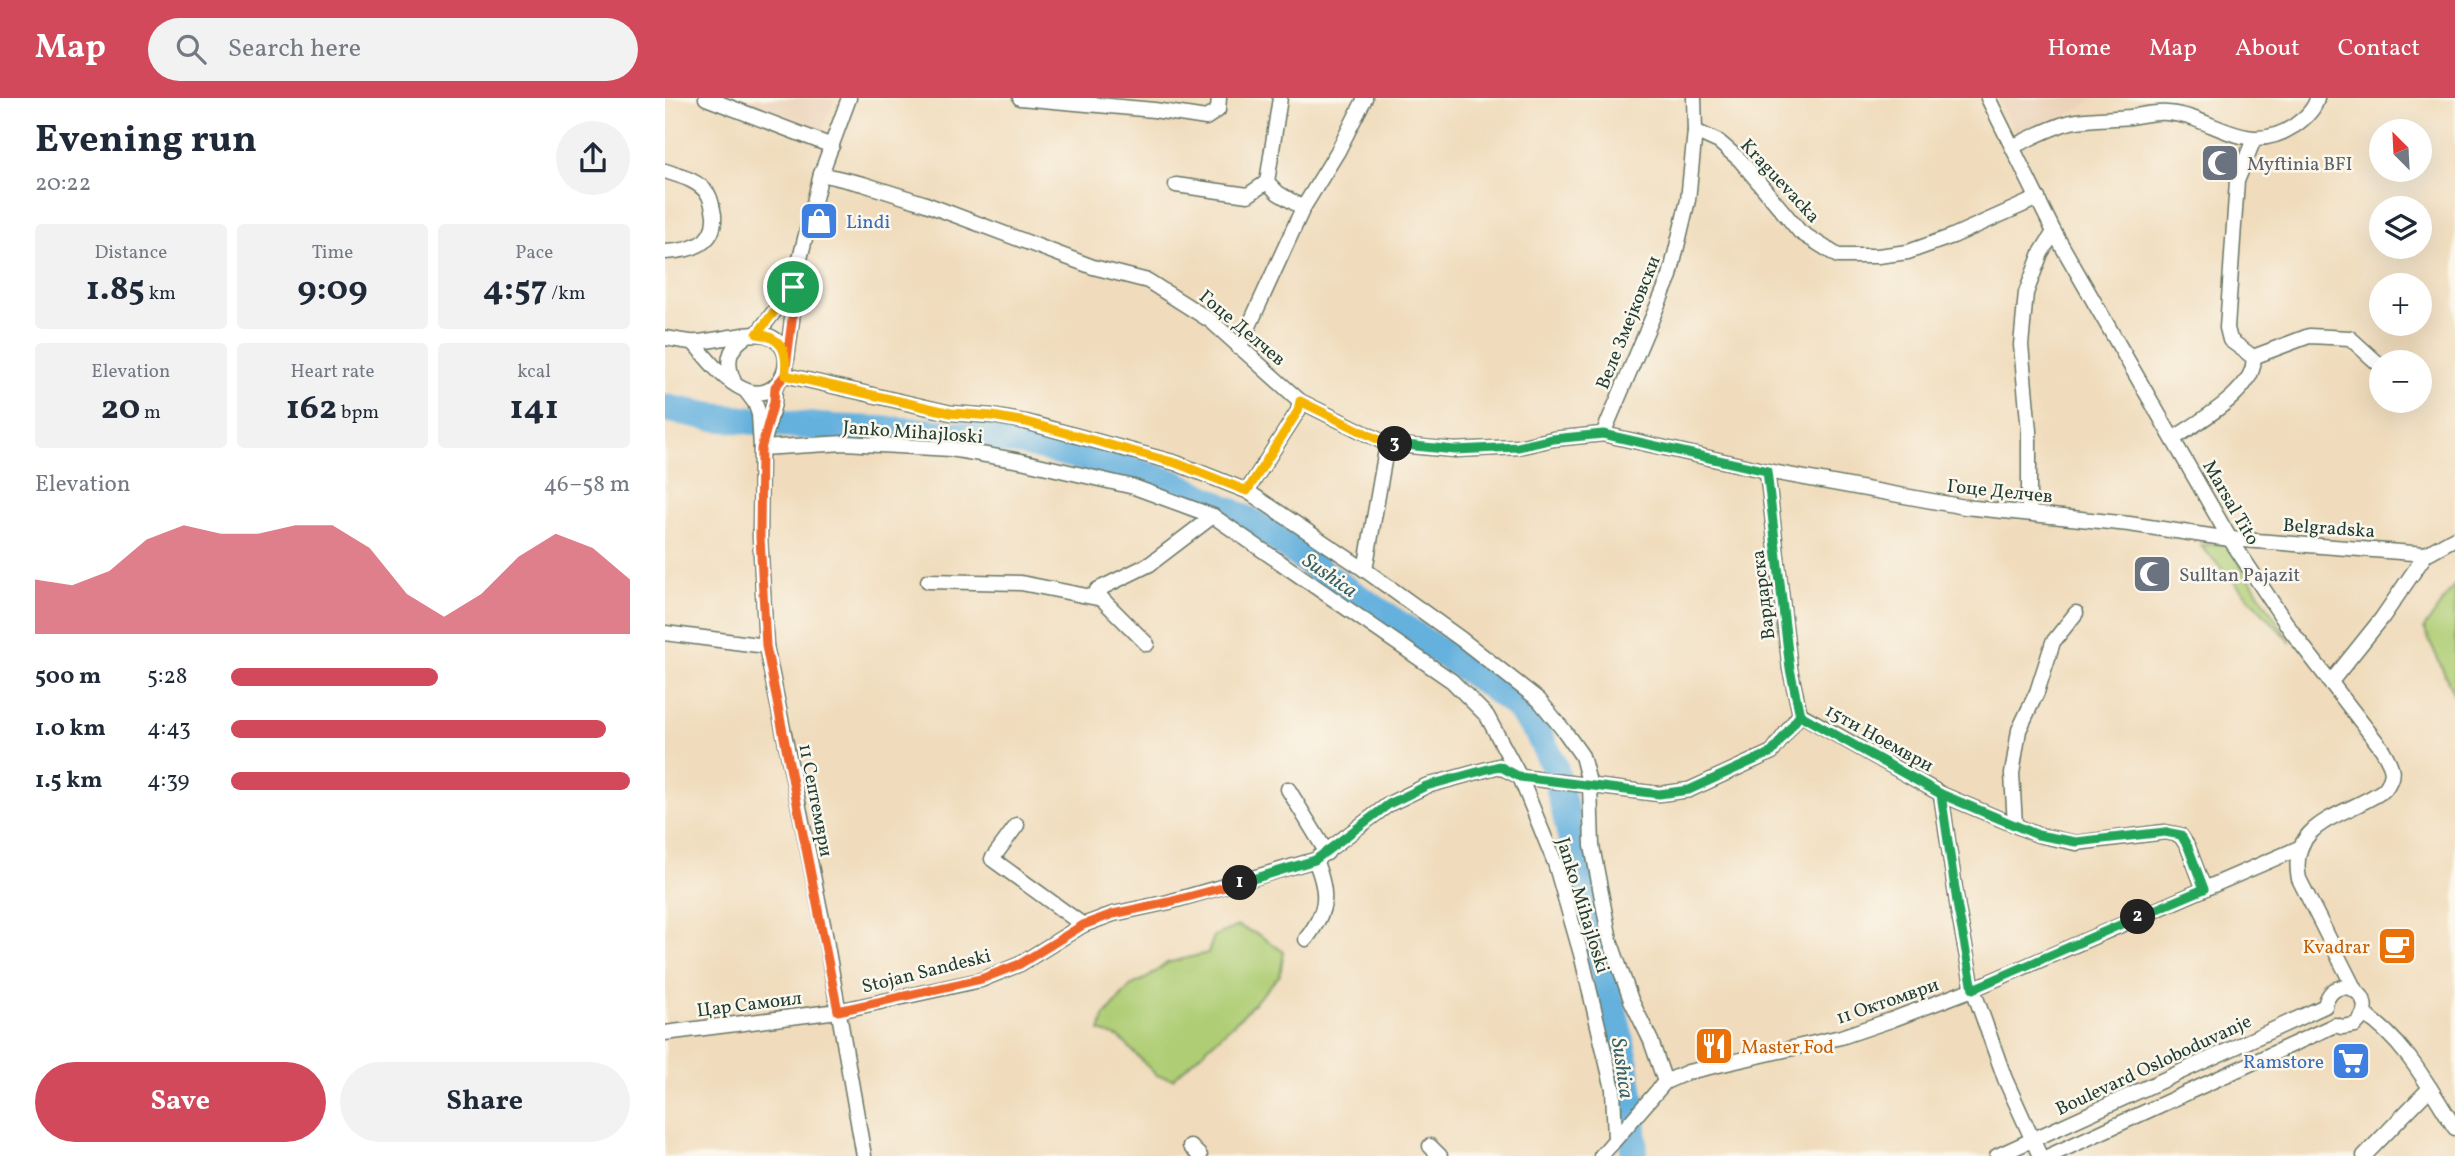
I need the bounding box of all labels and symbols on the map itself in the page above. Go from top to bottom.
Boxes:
north arrow [2369,119,2433,182]
street label: Kraguevacka [1734,133,1825,229]
mosque icon: Myftinia BFI [2199,142,2241,184]
place label: Myftinia BFI [2247,152,2352,178]
shop icon: Lindi [798,200,840,242]
place label: Lindi [846,210,890,236]
street label: Веле Змејковски [1590,252,1668,393]
pin [763,257,823,317]
street label: Гоце Делчев [1193,284,1291,373]
street label: Janko Mihajloski [842,415,984,451]
pin: 3 [1377,426,1413,462]
street label: Marsal Tito [2195,456,2265,550]
street label: Гоце Делчев [1946,474,2054,510]
street label: Belgradska [2282,513,2376,545]
water label: Sushica [1296,547,1363,606]
street label: Вардарска [1746,548,1782,641]
mosque icon: Sulltan Pajazit [2131,553,2173,595]
place label: Sulltan Pajazit [2179,563,2300,589]
street label: 15ти Ноември [1820,698,1938,779]
street label: 11 Септември [791,742,839,859]
street label: Janko Mihajloski [1549,835,1615,977]
pin: 1 [1223,866,1257,900]
pin: 2 [2121,900,2155,934]
cafe icon: Kvadrar [2376,925,2418,967]
place label: Kvadrar [2303,935,2370,961]
street label: Stojan Sandeski [859,943,994,1001]
street label: 11 Октомври [1833,972,1942,1032]
street label: Цар Самоил [695,986,803,1024]
street label: Boulevard Osloboduvanje [2052,1009,2256,1123]
restaurant icon: Master Fod [1693,1025,1735,1067]
place label: Master Fod [1741,1035,1834,1061]
water label: Sushica [1603,1036,1640,1101]
supermarket icon: Ramstore [2330,1040,2372,1082]
place label: Ramstore [2243,1050,2324,1076]

